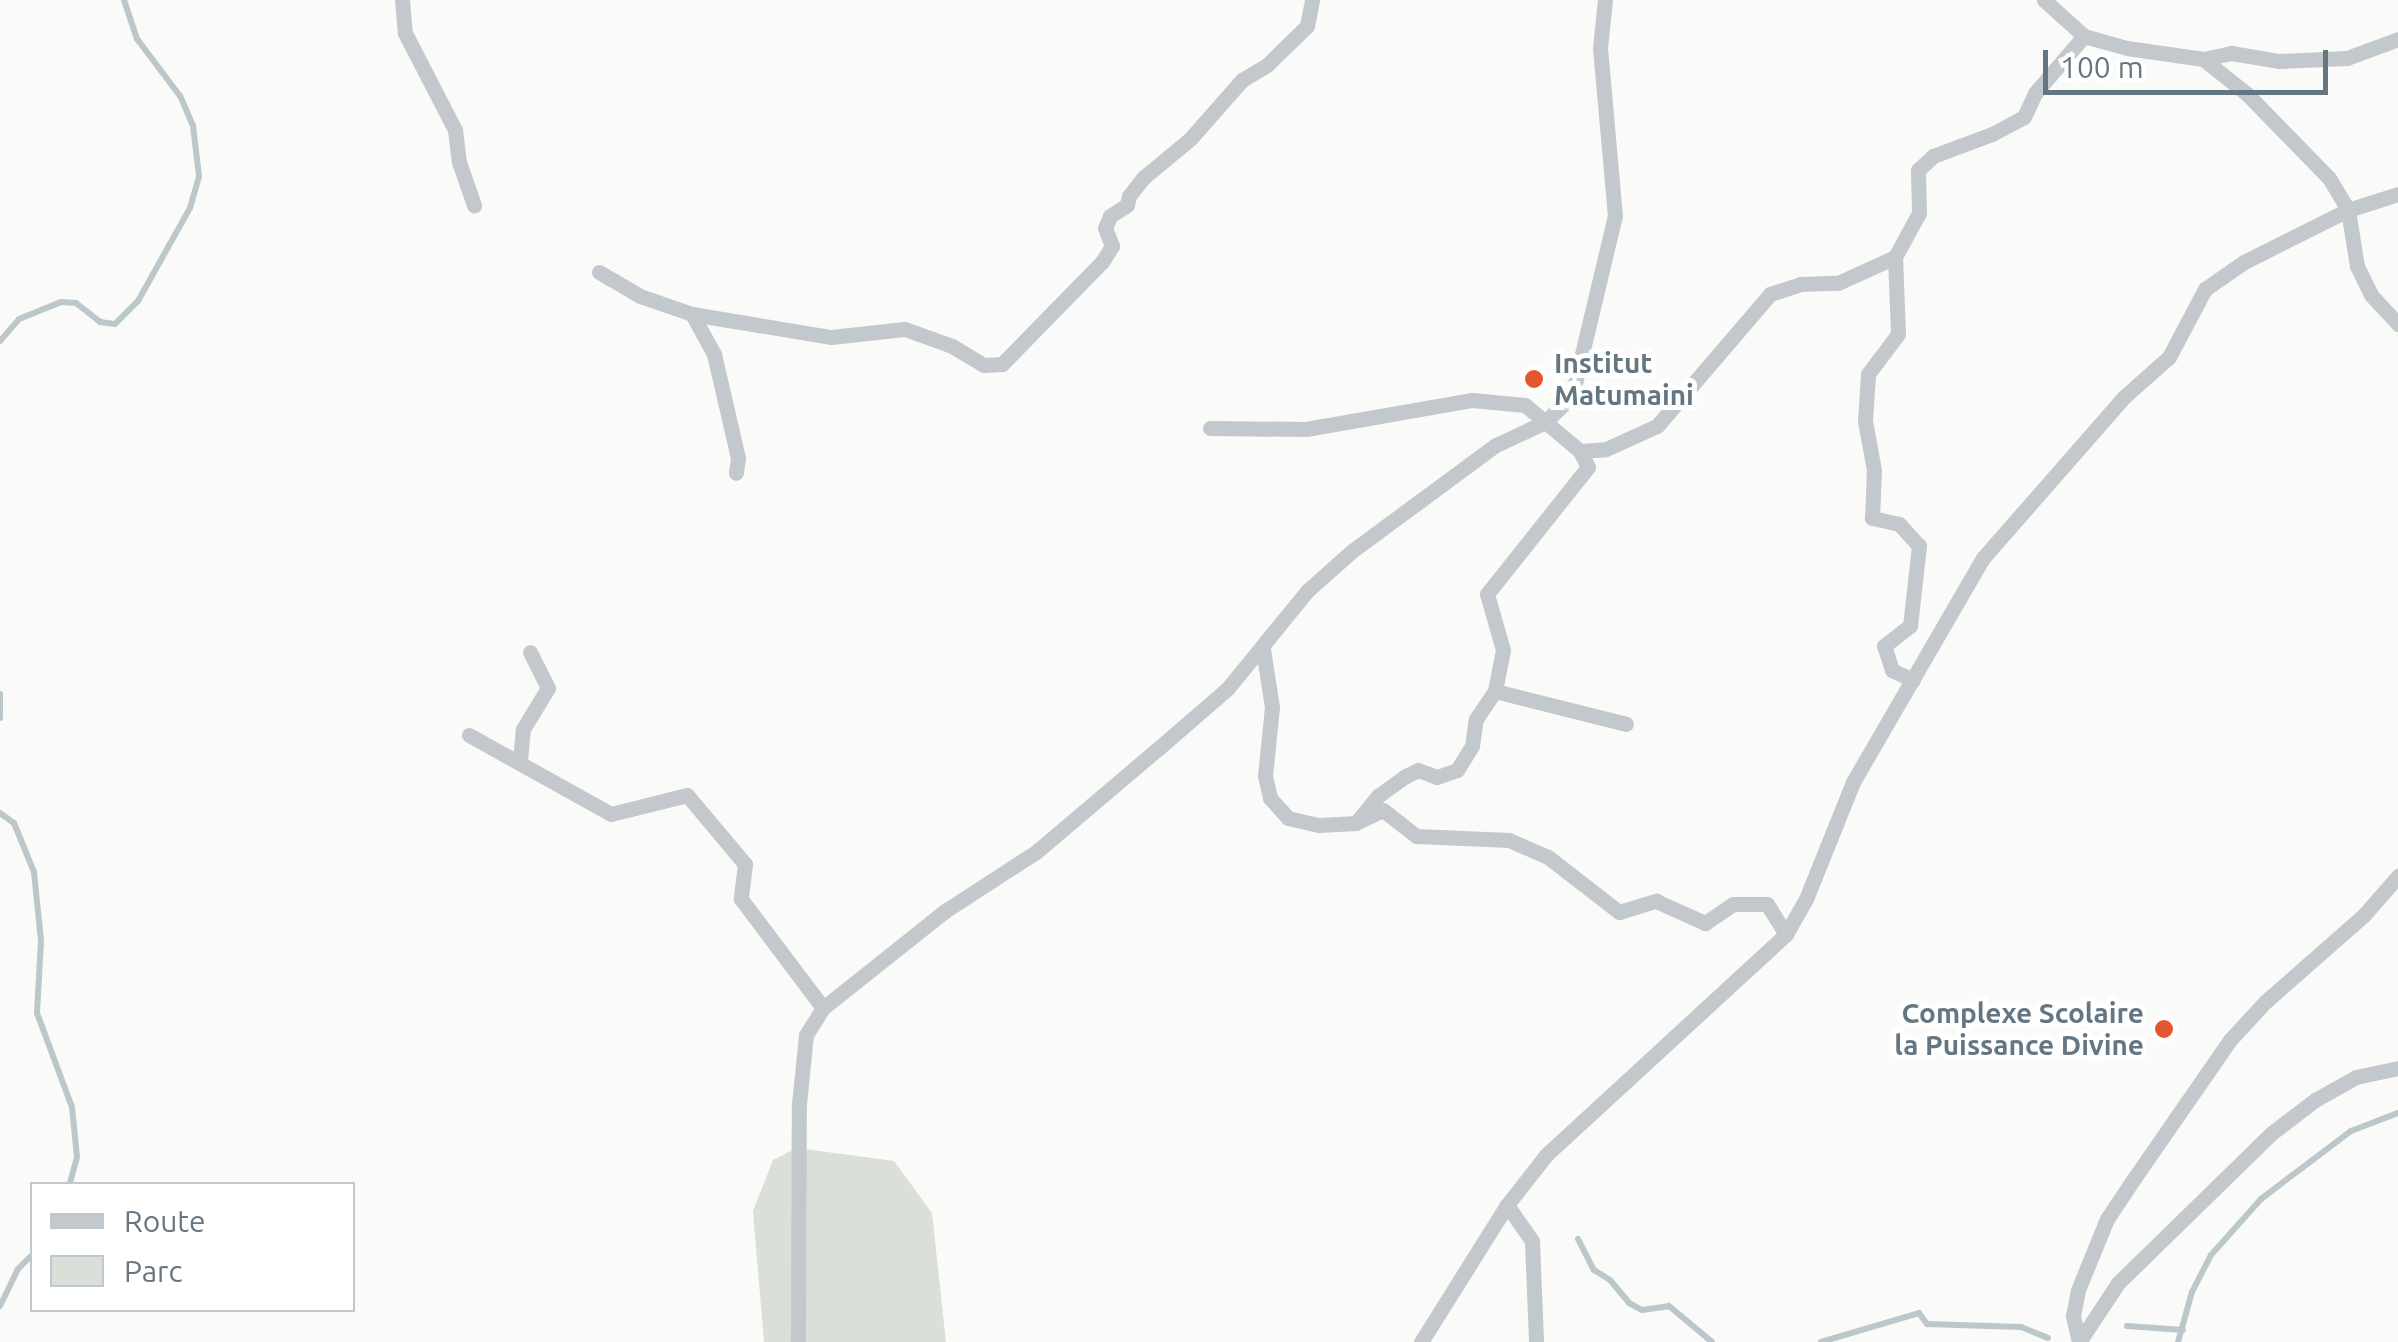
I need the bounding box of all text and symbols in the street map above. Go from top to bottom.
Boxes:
scale bar [2048,30,2333,92]
text: 100 m [2060,50,2144,84]
place label: Institut Matumaini [1554,346,1694,412]
marker: Institut Matumaini [1523,368,1545,390]
place label: Complexe Scolaire la Puissance Divine [1894,996,2144,1062]
marker: Complexe Scolaire la Puissance Divine [2153,1018,2175,1040]
legend [30,1182,355,1312]
text: Route [124,1204,206,1238]
text: Parc [124,1254,182,1288]

